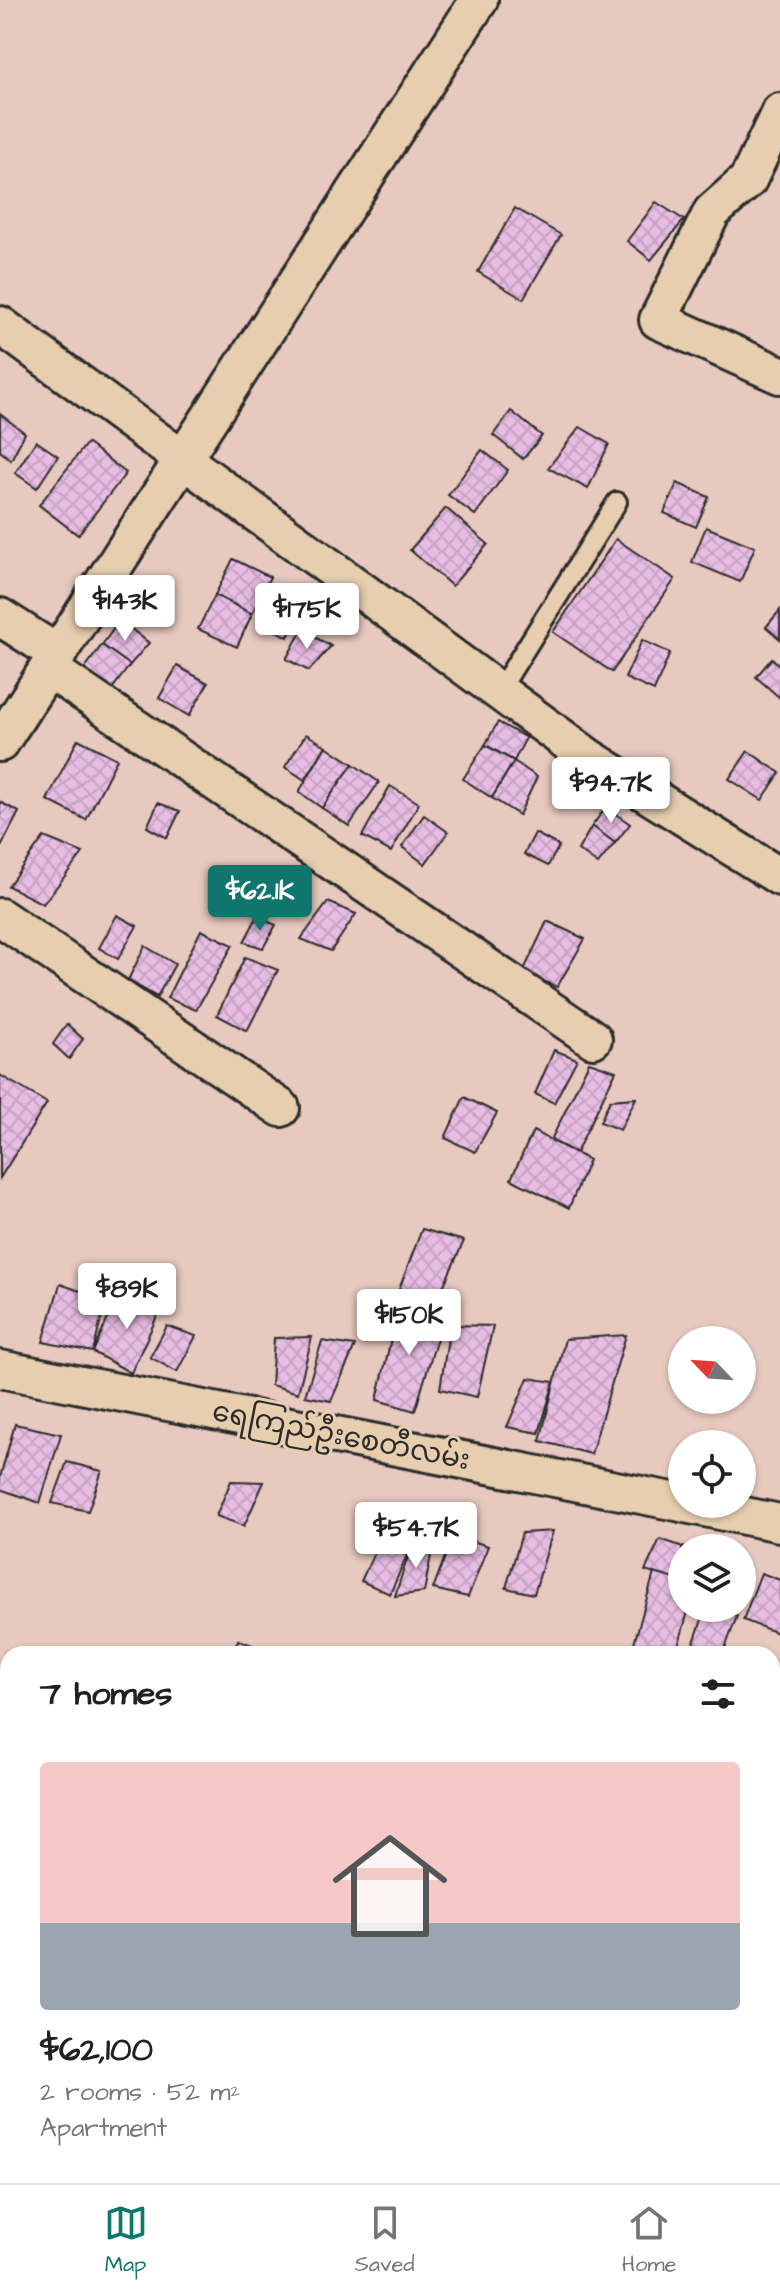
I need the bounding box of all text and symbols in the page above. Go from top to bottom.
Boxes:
pin: $143K [69,575,181,643]
text: $143K [93,583,157,619]
pin: $175K [251,583,363,651]
text: $175K [273,591,341,627]
pin: $94.7K [546,757,676,825]
text: $94.7K [570,765,652,801]
pin: $62.1K [195,865,325,933]
text: $62.1K [226,873,294,909]
pin: $89K [80,1263,174,1331]
text: $89K [96,1271,158,1307]
pin: $150K [353,1289,465,1357]
text: $150K [375,1297,443,1333]
north arrow [668,1326,756,1414]
map controls [668,1326,756,1622]
street label: ရေကြည်ဦးစေတီလမ်း [209,1392,473,1482]
button: locate [668,1430,756,1518]
pin: $54.7K [351,1502,481,1570]
text: $54.7K [373,1510,459,1546]
button: layers [668,1534,756,1622]
text: 7 homes [40,1670,172,1718]
icon: filters [696,1672,740,1716]
icon: home [318,1814,462,1958]
text: $62,100 [40,2026,153,2074]
text: 2 rooms · 52 m² [40,2074,240,2110]
text: Apartment [40,2110,167,2146]
tab: Map [104,2201,148,2280]
tab: Saved [355,2201,415,2280]
tab: Home [622,2201,676,2280]

